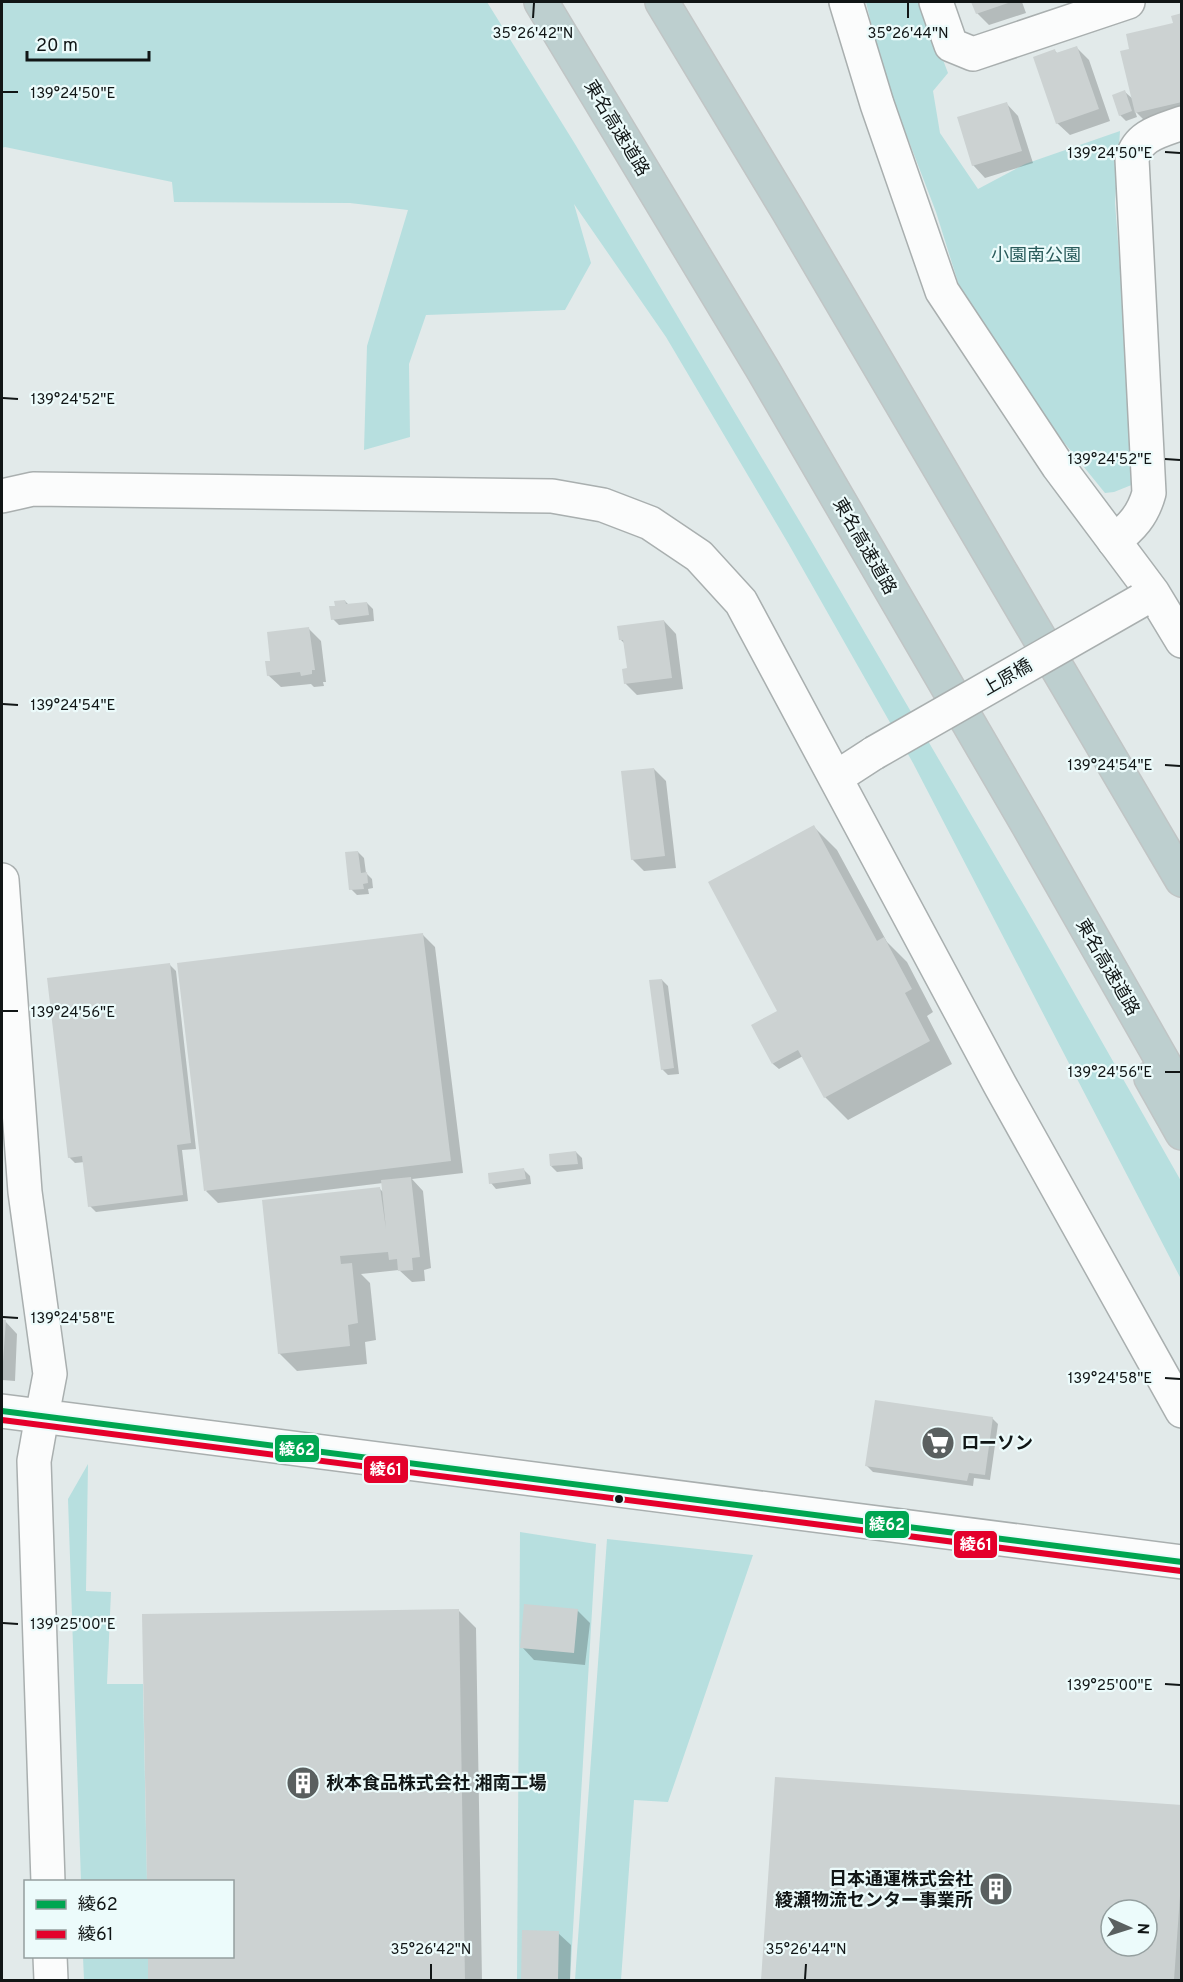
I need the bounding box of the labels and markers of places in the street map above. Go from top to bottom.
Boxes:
supermarket icon: ローソン [920,1425,956,1461]
place label: ローソン [961,1433,1033,1456]
unlabelled marker [613,1493,625,1505]
building icon: 秋本食品株式会社 湘南工場 [285,1765,321,1801]
place label: 秋本食品株式会社 湘南工場 [326,1773,547,1796]
place label: 日本通運株式会社 綾瀬物流センター事業所 [775,1869,973,1913]
building icon: 日本通運株式会社 綾瀬物流センター事業所 [978,1871,1014,1907]

